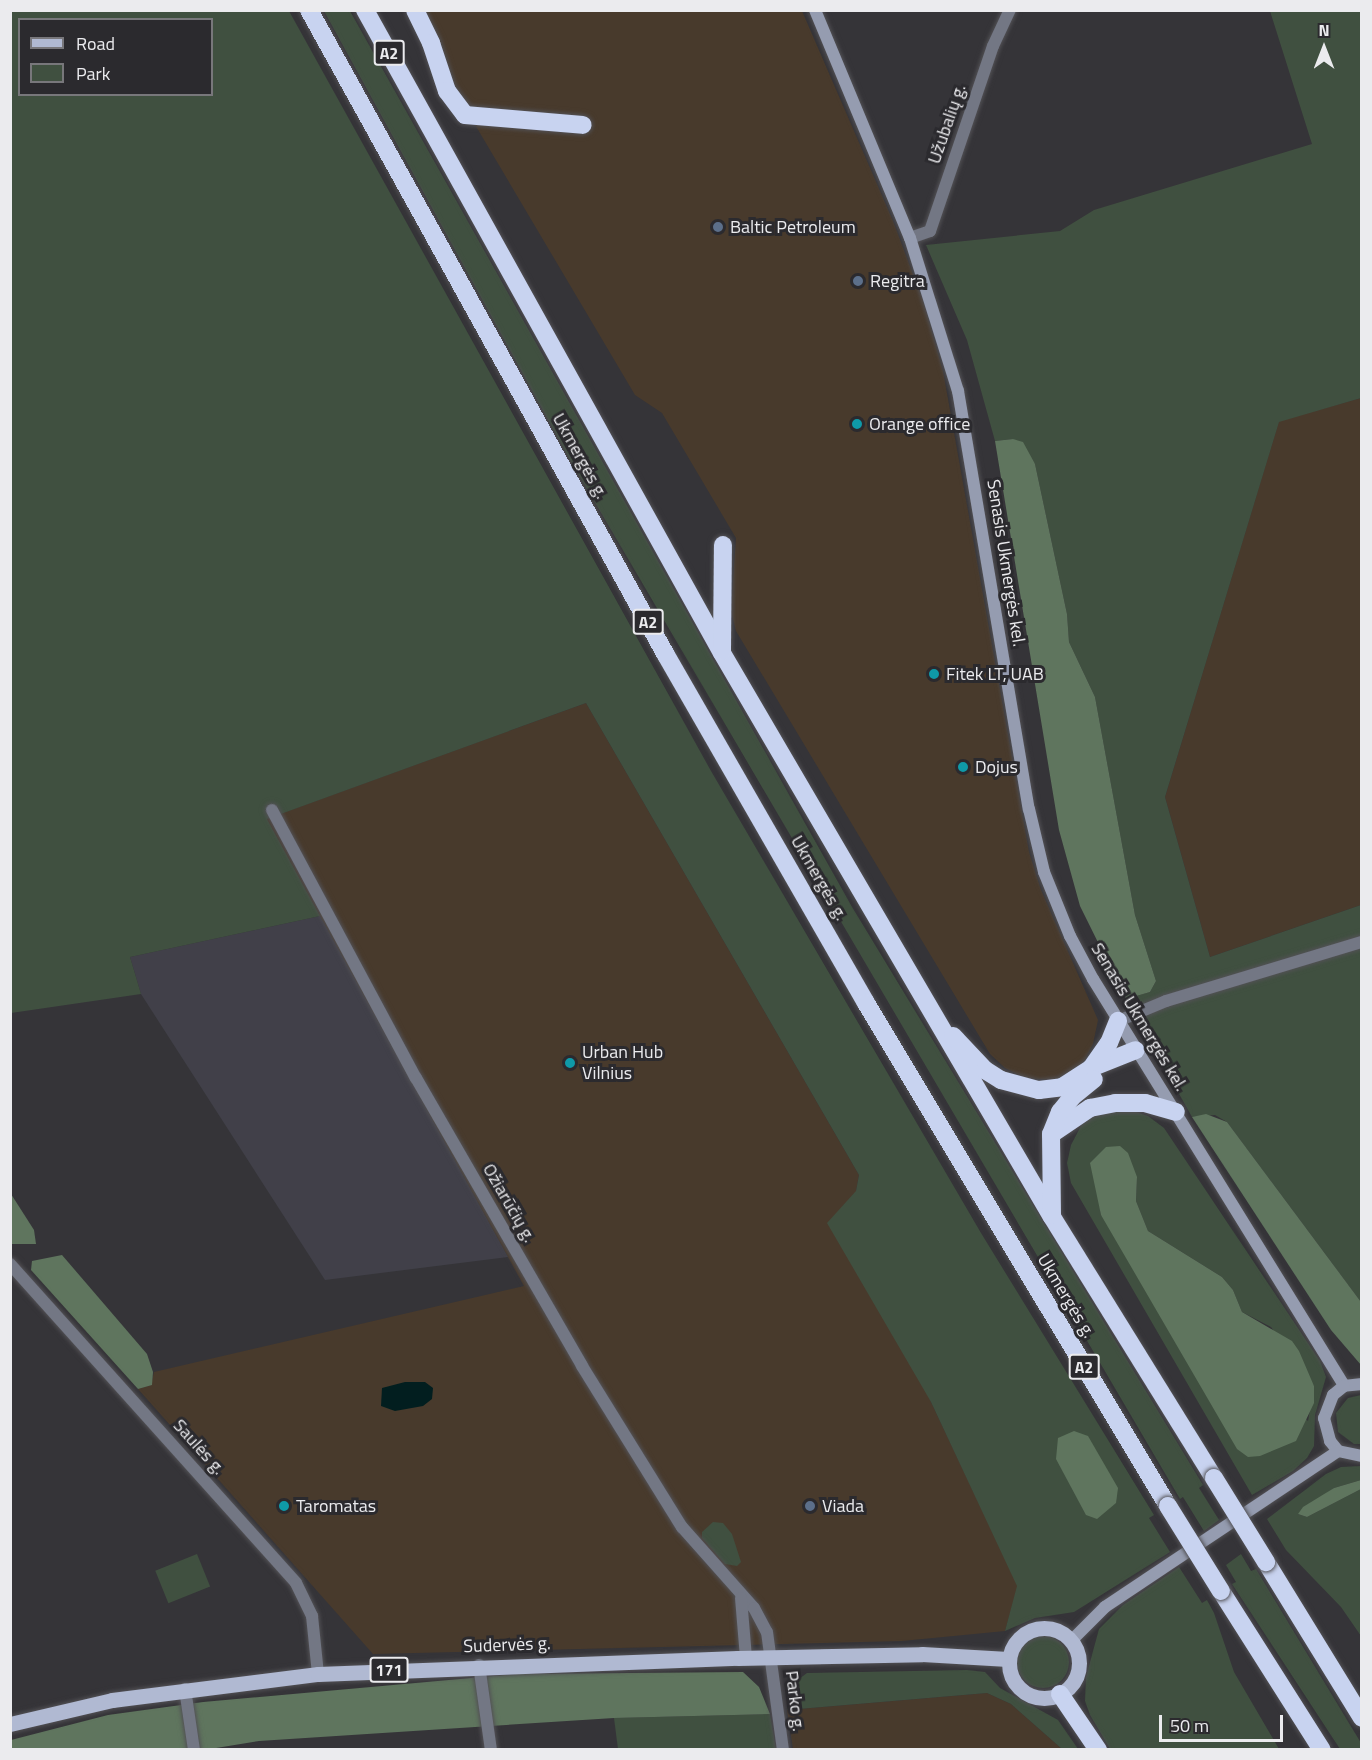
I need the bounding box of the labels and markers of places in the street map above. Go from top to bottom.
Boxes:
place label: Baltic Petroleum [730,216,856,238]
marker: Baltic Petroleum [711,220,725,234]
place label: Regitra [870,270,925,292]
marker: Regitra [851,274,865,288]
place label: Orange office [869,413,970,435]
marker: Orange office [850,417,864,431]
place label: Fitek LT, UAB [946,663,1044,685]
marker: Fitek LT, UAB [927,667,941,681]
place label: Dojus [975,756,1018,778]
marker: Dojus [956,760,970,774]
place label: Urban Hub Vilnius [582,1042,663,1084]
marker: Urban Hub Vilnius [563,1056,577,1070]
place label: Taromatas [296,1495,376,1517]
place label: Viada [822,1495,864,1517]
marker: Taromatas [277,1499,291,1513]
marker: Viada [803,1499,817,1513]

